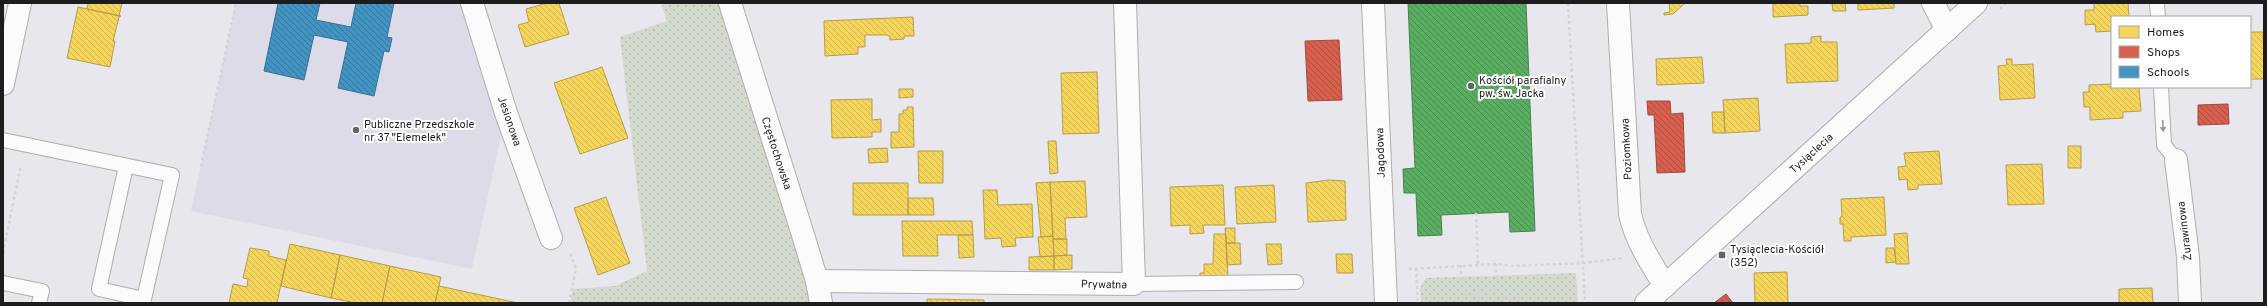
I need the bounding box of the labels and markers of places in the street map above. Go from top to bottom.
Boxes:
place label: Kościół parafialny pw. św. Jacka [1479,74,1567,101]
marker: Kościół parafialny pw. św. Jacka [1466,81,1476,91]
place label: Publiczne Przedszkole nr 37 "Elemelek" [364,118,475,145]
marker: Publiczne Przedszkole nr 37 "Elemelek" [351,125,361,135]
place label: Tysiąclecia-Kościół (352) [1730,243,1824,270]
marker: Tysiąclecia-Kościół (352) [1717,250,1727,260]

